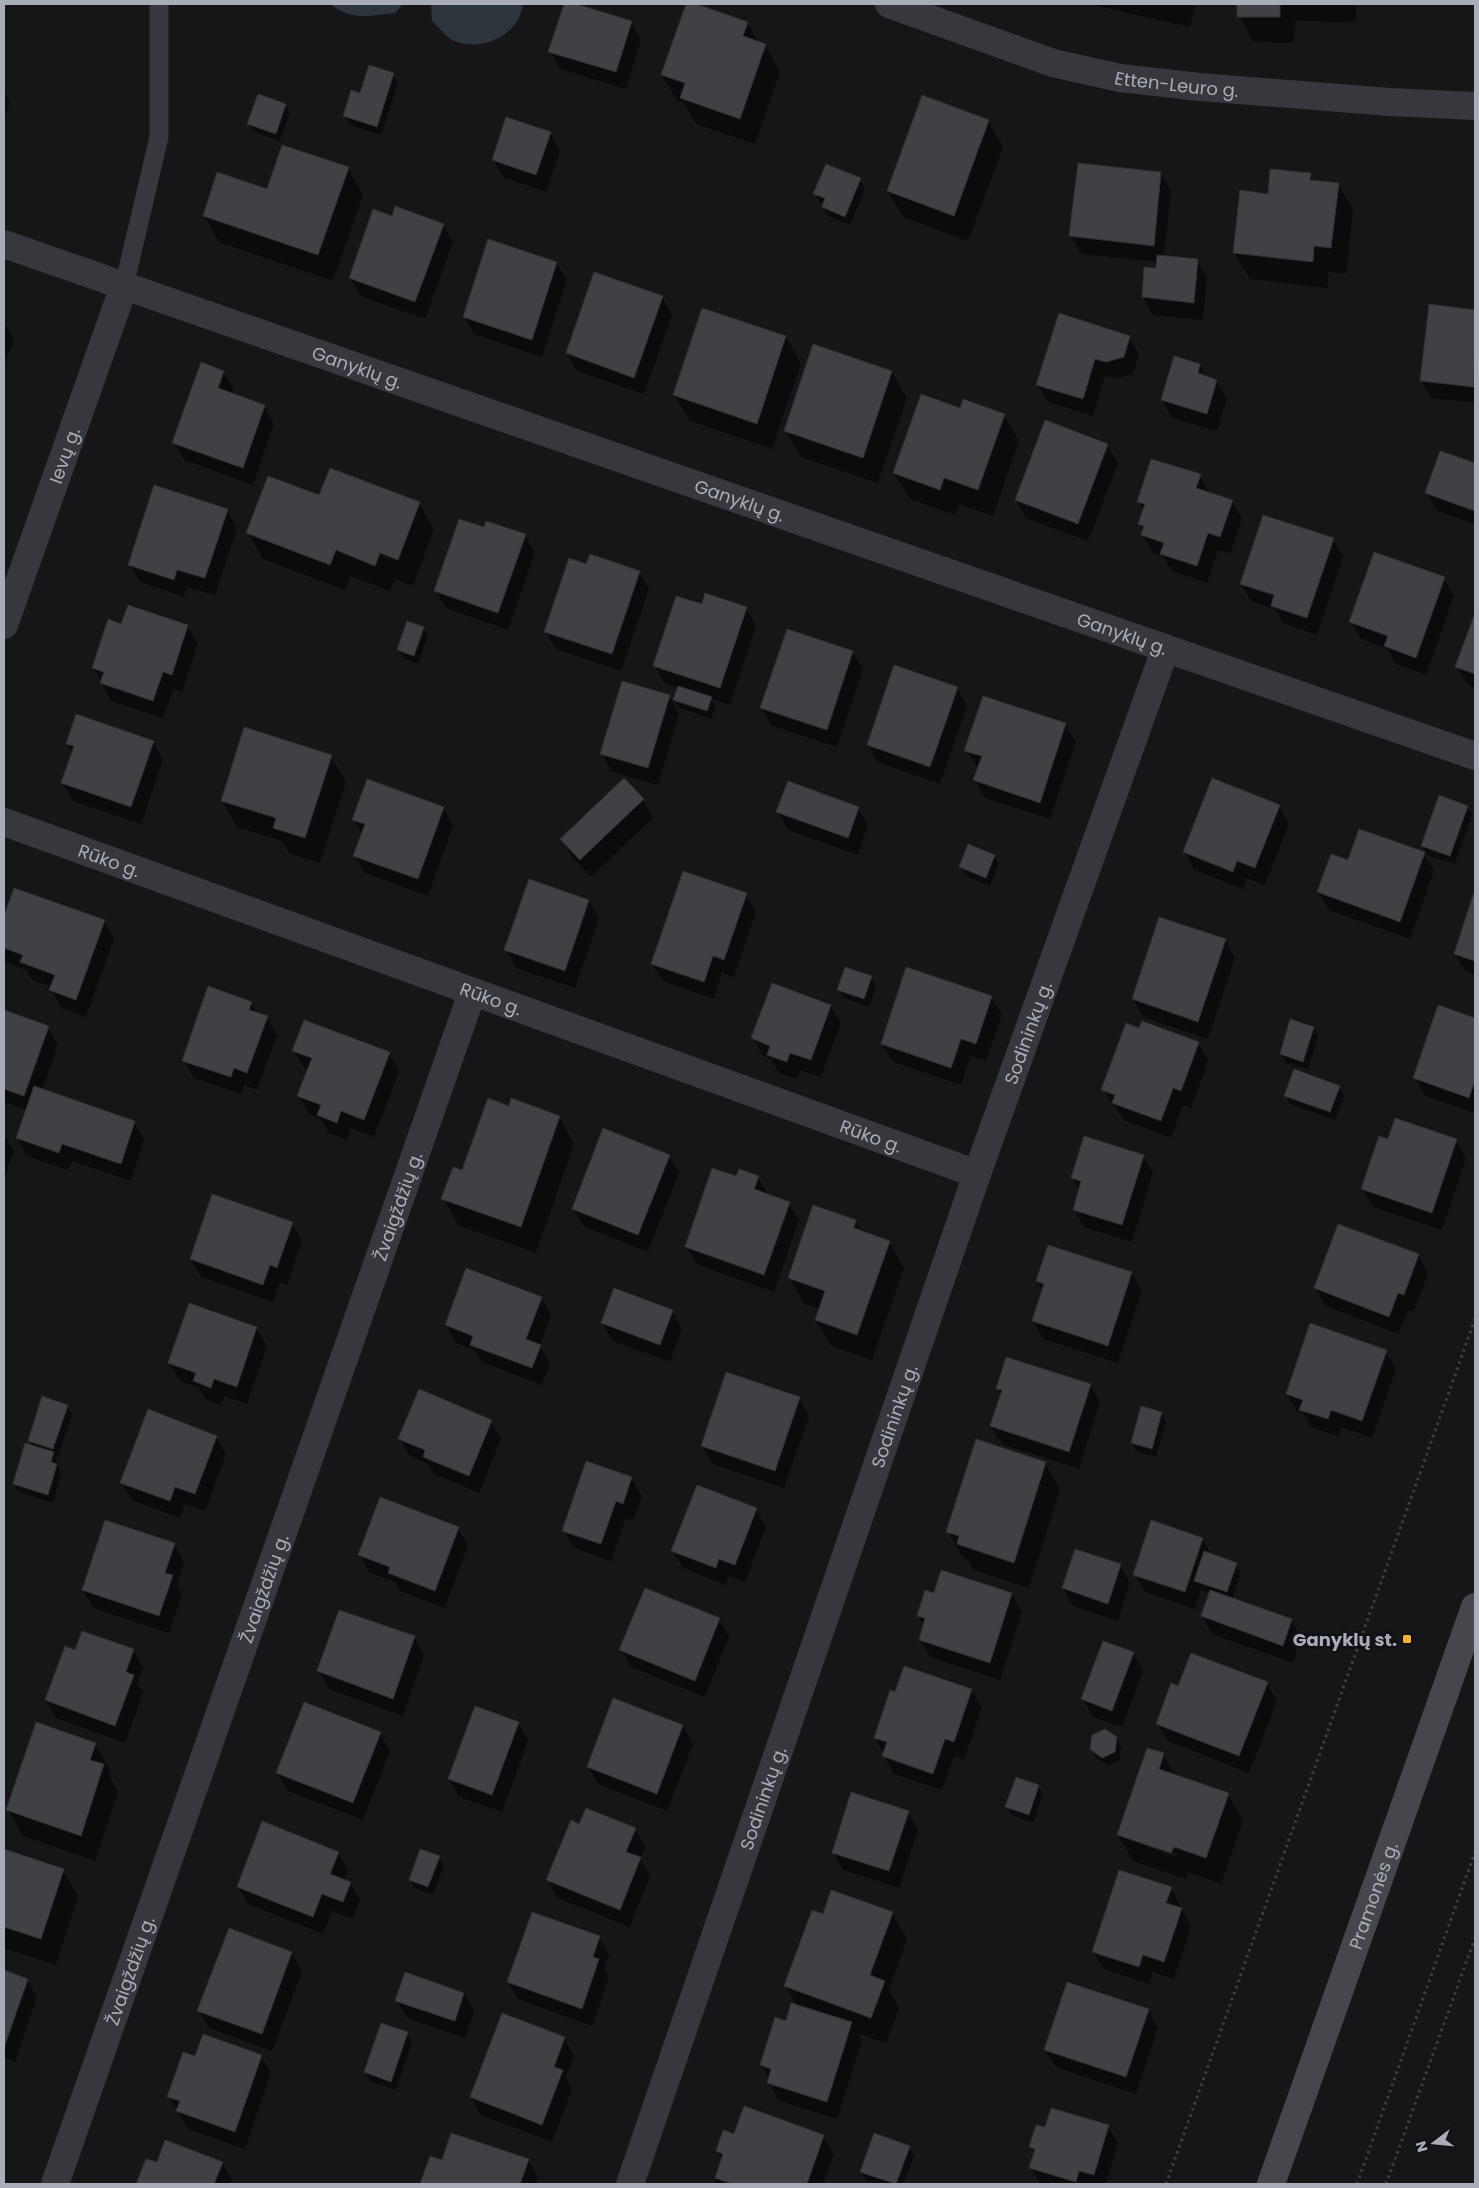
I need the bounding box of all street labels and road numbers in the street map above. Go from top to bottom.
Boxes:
street label: Etten-Leuro g. [1112,65,1240,103]
street label: Ganyklų g. [309,340,406,394]
street label: Ievų g. [43,424,86,487]
street label: Ganyklų g. [691,473,788,527]
street label: Ganyklų g. [1074,606,1171,660]
street label: Rūko g. [75,837,144,883]
street label: Rūko g. [457,976,525,1021]
street label: Sodininkų g. [998,978,1058,1088]
street label: Rūko g. [837,1113,905,1158]
street label: Žvaigždžių g. [367,1148,428,1264]
street label: Sodininkų g. [865,1361,923,1471]
street label: Žvaigždžių g. [233,1531,294,1646]
street label: Sodininkų g. [733,1743,792,1853]
street label: Pramonės g. [1343,1838,1403,1953]
street label: Žvaigždžių g. [99,1913,160,2029]

